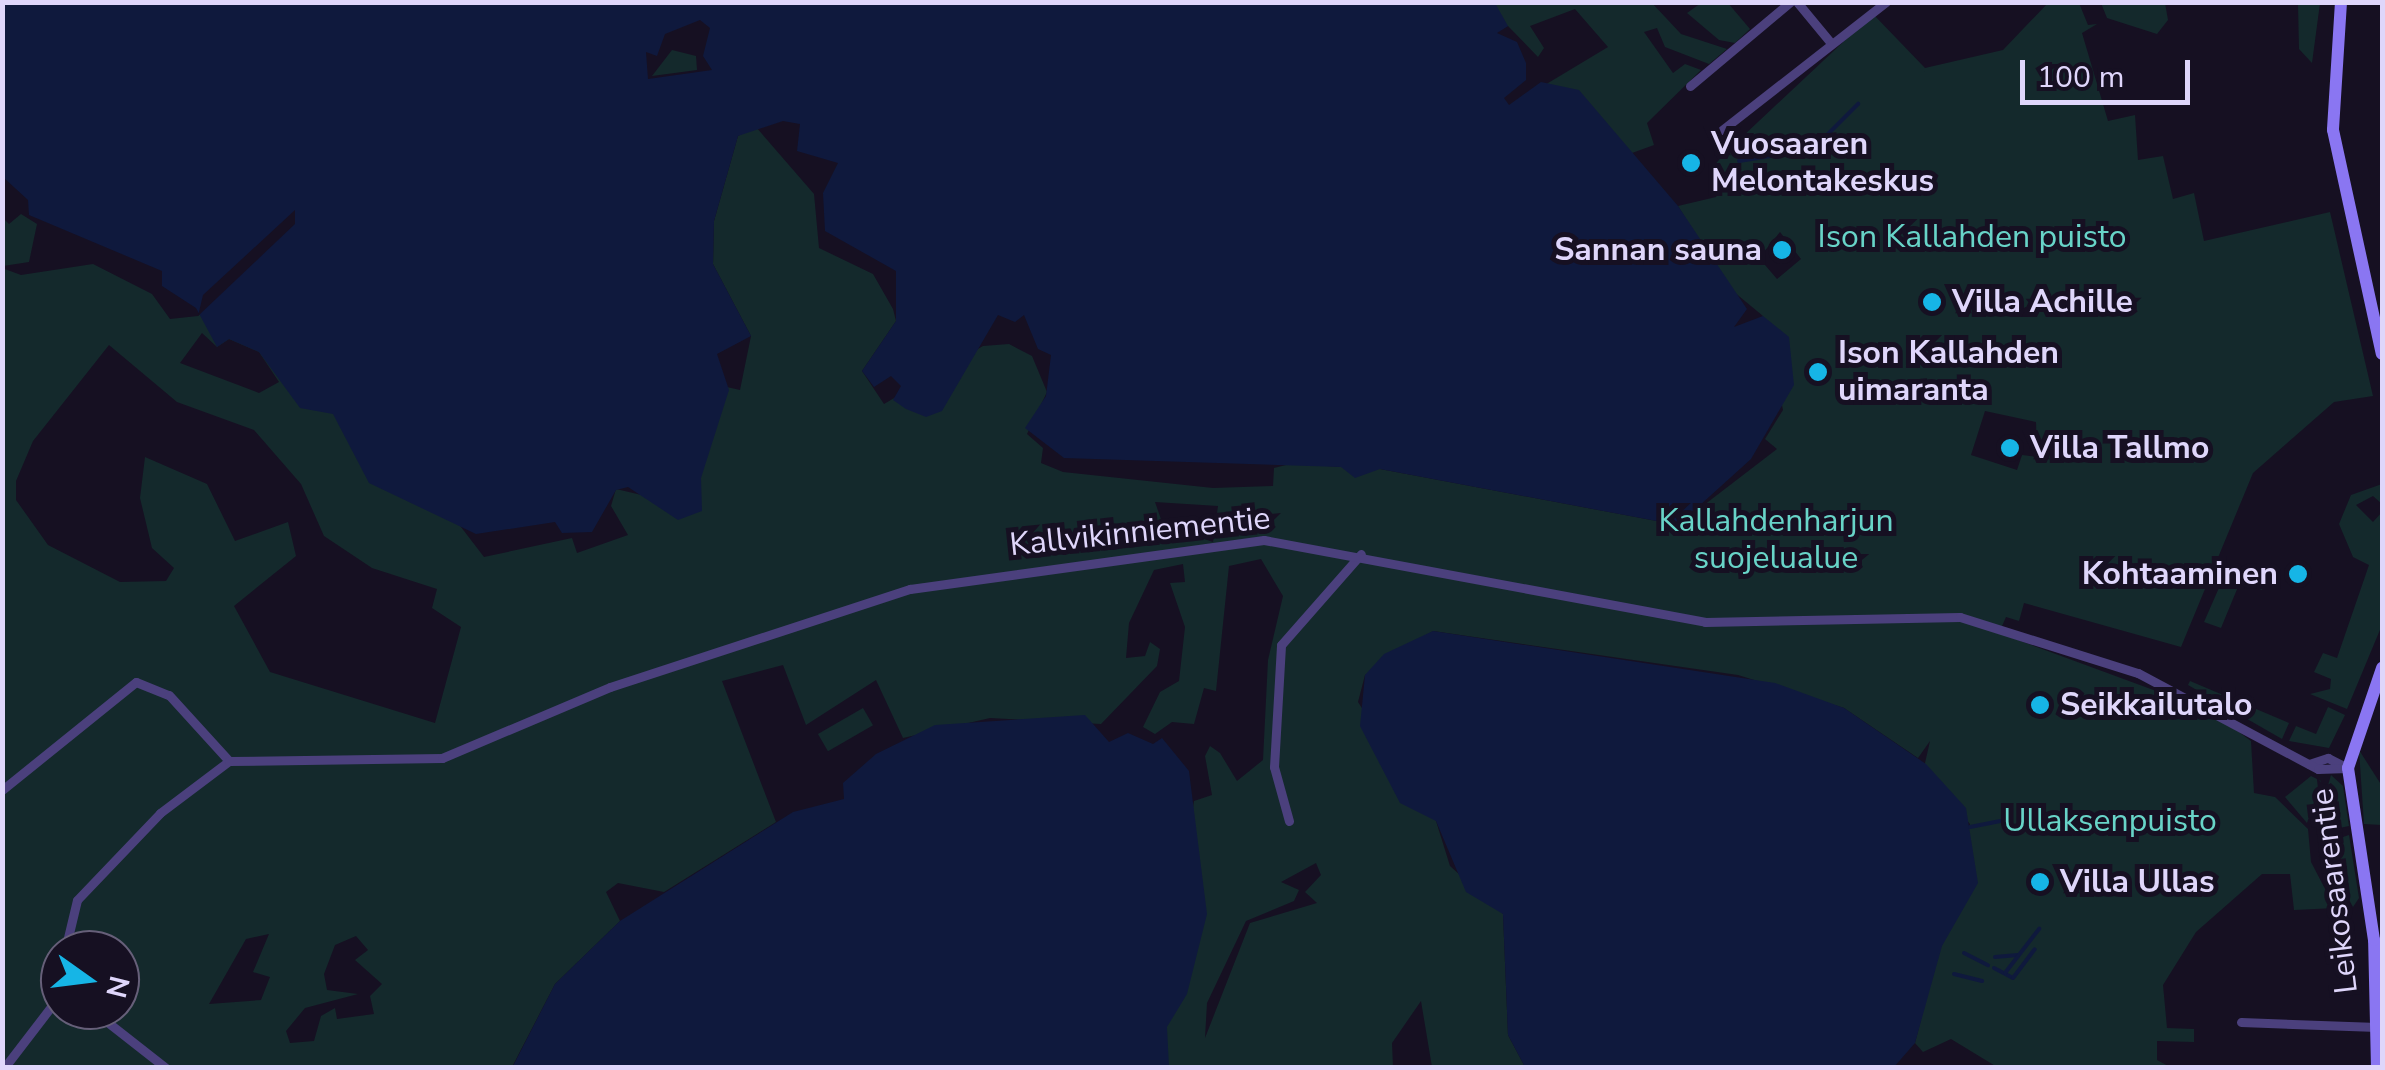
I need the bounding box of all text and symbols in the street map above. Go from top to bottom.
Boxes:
scale bar [2025,40,2195,102]
text: 100 m [2037,57,2124,98]
place label: Vuosaaren Melontakeskus [1711,126,1934,201]
marker: Vuosaaren Melontakeskus [1680,152,1702,174]
park label: Ison Kallahden puisto [1818,218,2126,256]
place label: Sannan sauna [1554,231,1762,269]
marker: Sannan sauna [1771,239,1793,261]
place label: Villa Achille [1952,283,2133,321]
marker: Villa Achille [1921,291,1943,313]
place label: Ison Kallahden uimaranta [1838,335,2059,410]
marker: Ison Kallahden uimaranta [1807,361,1829,383]
place label: Villa Tallmo [2030,429,2209,467]
marker: Villa Tallmo [1999,437,2021,459]
street label: Kallvikinniementie [1008,499,1272,565]
park label: Kallahdenharjun suojelualue [1658,503,1894,578]
place label: Kohtaaminen [2082,555,2278,593]
marker: Kohtaaminen [2287,563,2309,585]
place label: Seikkailutalo [2060,686,2253,724]
marker: Seikkailutalo [2029,694,2051,716]
street label: Leikosaarentie [2303,786,2367,996]
park label: Ullaksenpuisto [2003,802,2217,840]
place label: Villa Ullas [2060,863,2215,901]
marker: Villa Ullas [2029,871,2051,893]
north arrow [40,930,140,1030]
text: N [96,972,138,1002]

